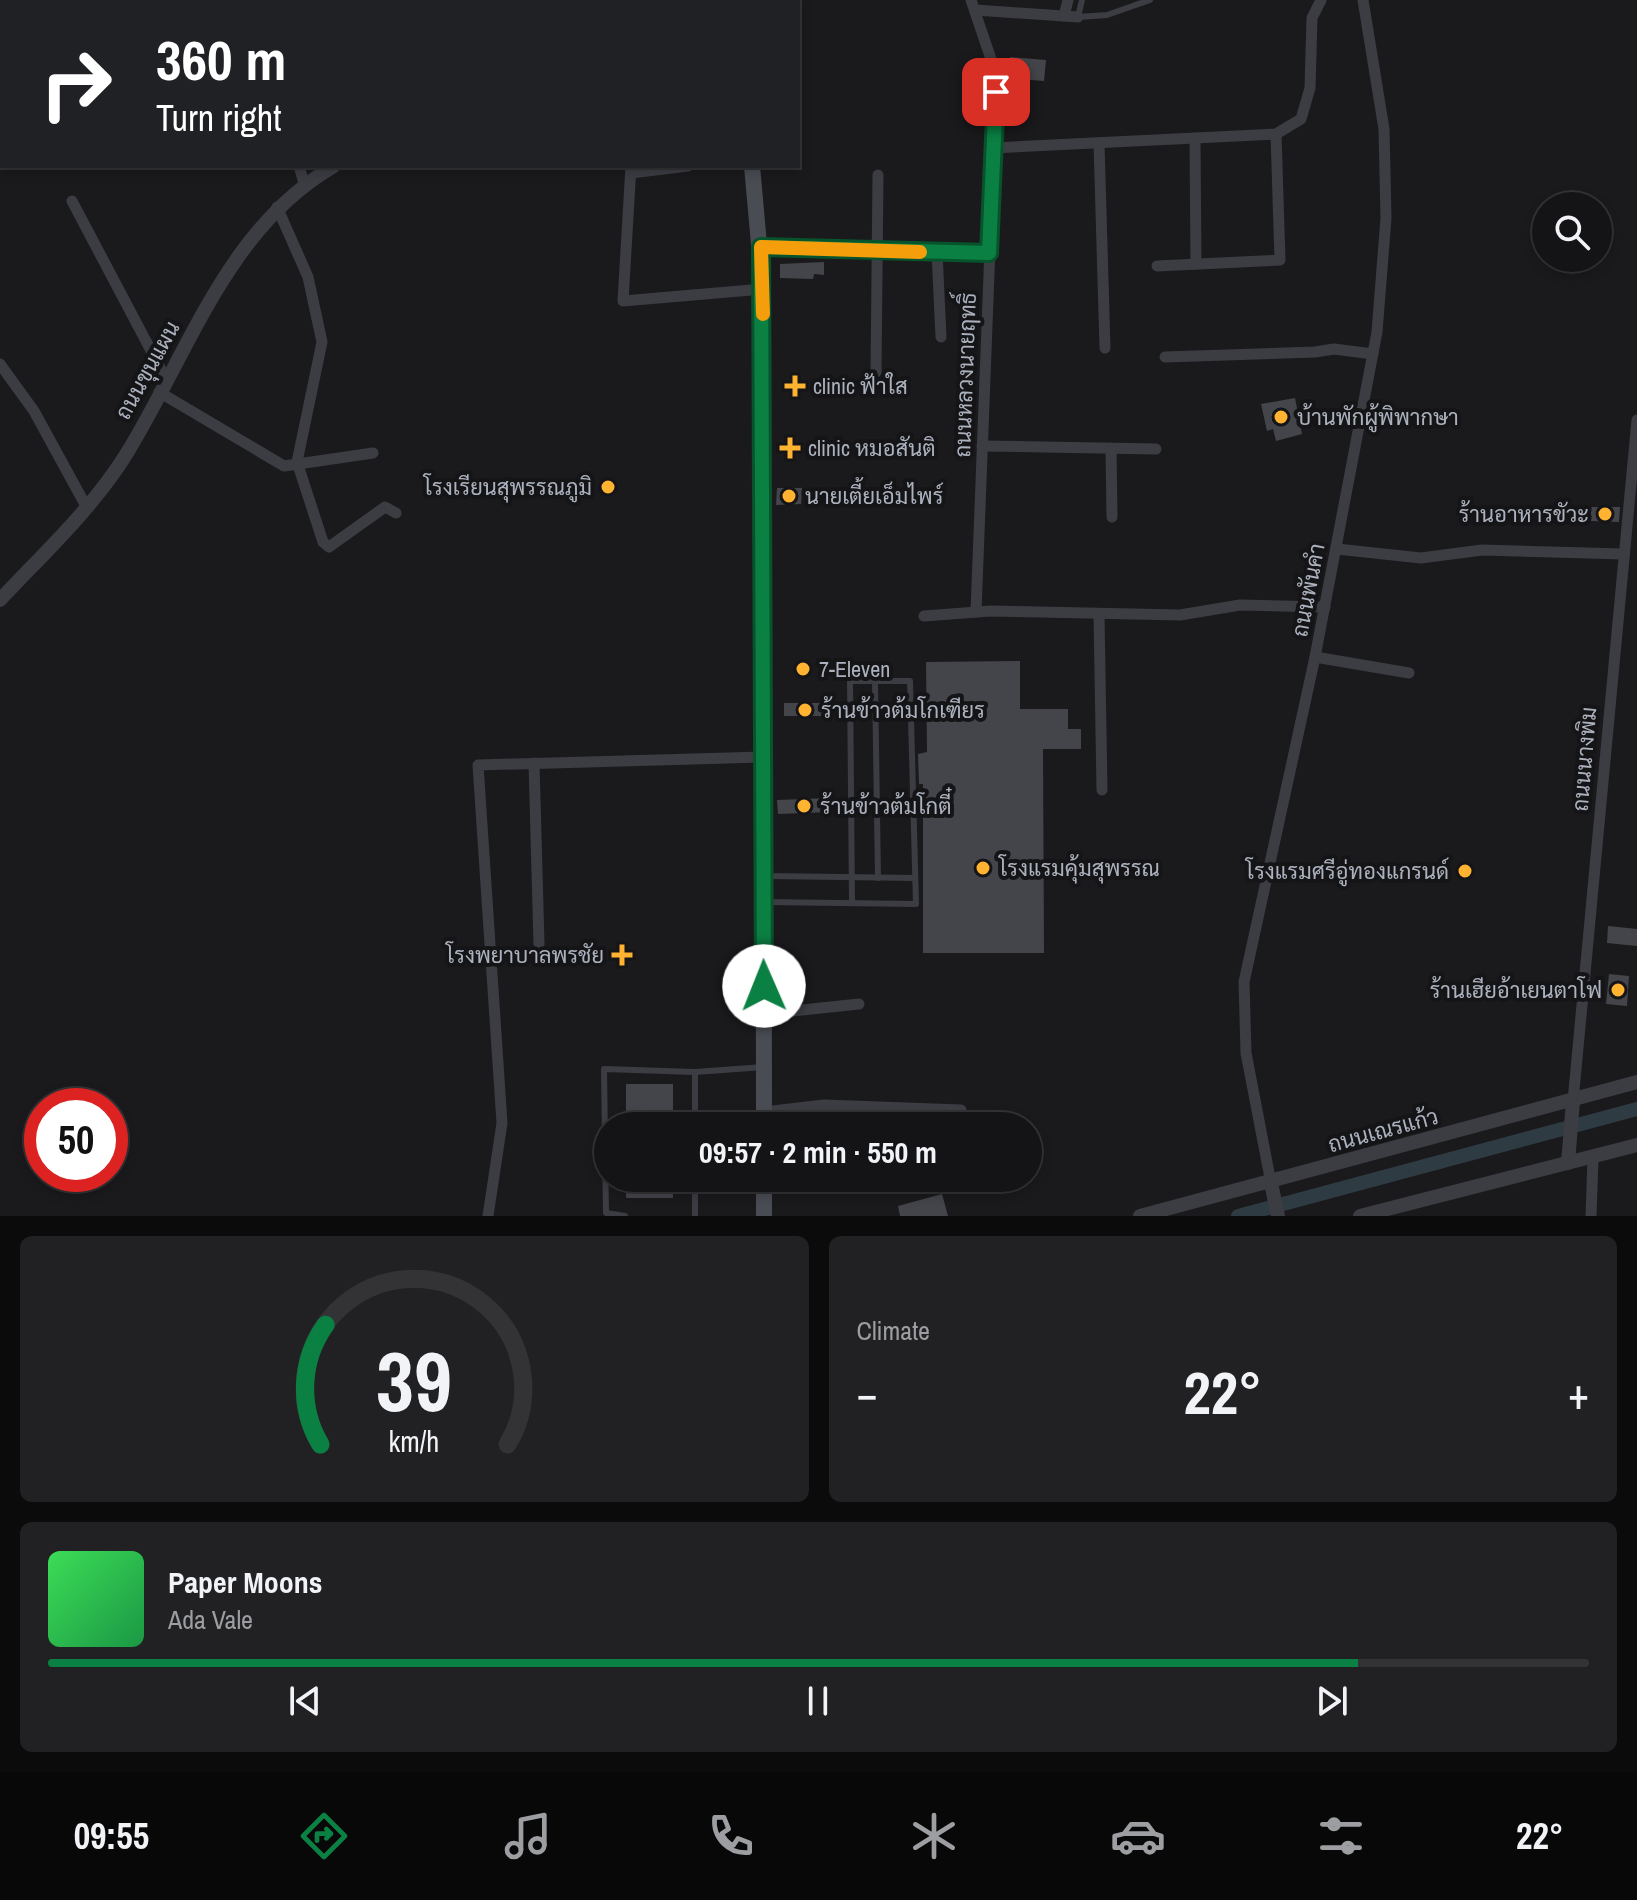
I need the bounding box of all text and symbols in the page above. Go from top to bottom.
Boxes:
text: 360 m [156,22,286,97]
icon: right [24,32,128,136]
pin [962,58,1030,126]
icon: arrive [974,70,1018,114]
text: Turn right [156,94,281,142]
map controls [1532,192,1612,272]
button: search [1532,192,1612,272]
street label: ถนนหลวงนายฤทธิ์ [943,292,983,458]
street label: ถนนขุนแผน [108,315,187,425]
place label: clinic ฟ้าใส [813,371,908,401]
marker: clinic ฟ้าใส [784,375,806,397]
place label: บ้านพักผู้พิพากษา [1297,402,1459,433]
marker: บ้านพักผู้พิพากษา [1272,408,1290,426]
place label: clinic หมอสันติ [808,433,936,463]
marker: clinic หมอสันติ [779,437,801,459]
place label: โรงเรียนสุพรรณภูมิ [423,472,592,503]
place label: นายเตี้ยเอ็มไพร์ [805,477,943,511]
marker: โรงเรียนสุพรรณภูมิ [599,478,617,496]
marker: นายเตี้ยเอ็มไพร์ [780,487,798,505]
place label: ร้านอาหารขัวะ [1459,499,1589,529]
marker: ร้านอาหารขัวะ [1596,505,1614,523]
street label: ถนนพันคำ [1284,541,1332,639]
place label: 7-Eleven [819,654,890,684]
marker: 7-Eleven [794,660,812,678]
place label: ร้านข้าวต้มโกเฑียร [821,695,985,725]
marker: ร้านข้าวต้มโกเฑียร [796,701,814,719]
street label: ถนนนางพิม [1564,705,1604,813]
place label: ร้านข้าวต้มโกตี๋ [820,787,952,821]
marker: ร้านข้าวต้มโกตี๋ [795,797,813,815]
place label: โรงแรมคุ้มสุพรรณ [998,853,1160,884]
place label: โรงแรมศรีอู่ทองแกรนด์ [1245,856,1449,887]
marker: โรงแรมคุ้มสุพรรณ [974,859,992,877]
marker: โรงแรมศรีอู่ทองแกรนด์ [1456,862,1474,880]
place label: โรงพยาบาลพรชัย [445,940,604,970]
marker: โรงพยาบาลพรชัย [611,944,633,966]
position arrow [722,944,806,1028]
place label: ร้านเฮียอ้าเยนตาโฟ [1430,975,1602,1005]
marker: ร้านเฮียอ้าเยนตาโฟ [1609,981,1627,999]
speed limit sign: 50 [24,1088,128,1192]
street label: ถนนเณรแก้ว [1324,1101,1442,1159]
text: 09:57 · 2 min · 550 m [699,1132,937,1172]
text: Climate [857,1313,930,1348]
text: 39 [376,1325,452,1437]
text: 22° [1183,1352,1262,1433]
text: − [857,1363,878,1423]
text: + [1568,1363,1589,1423]
text: km/h [389,1422,440,1461]
text: Paper Moons [168,1562,322,1602]
text: Ada Vale [168,1602,253,1637]
icon: previous [283,1679,327,1723]
icon: pause [796,1679,840,1723]
icon: next [1310,1679,1354,1723]
icon: directions [296,1808,352,1864]
icon: music [500,1808,556,1864]
icon: phone [703,1808,759,1864]
icon: climate [906,1808,962,1864]
icon: car [1110,1808,1166,1864]
icon: filters [1313,1808,1369,1864]
text: 09:55 [74,1812,149,1860]
text: 22° [1516,1812,1563,1860]

